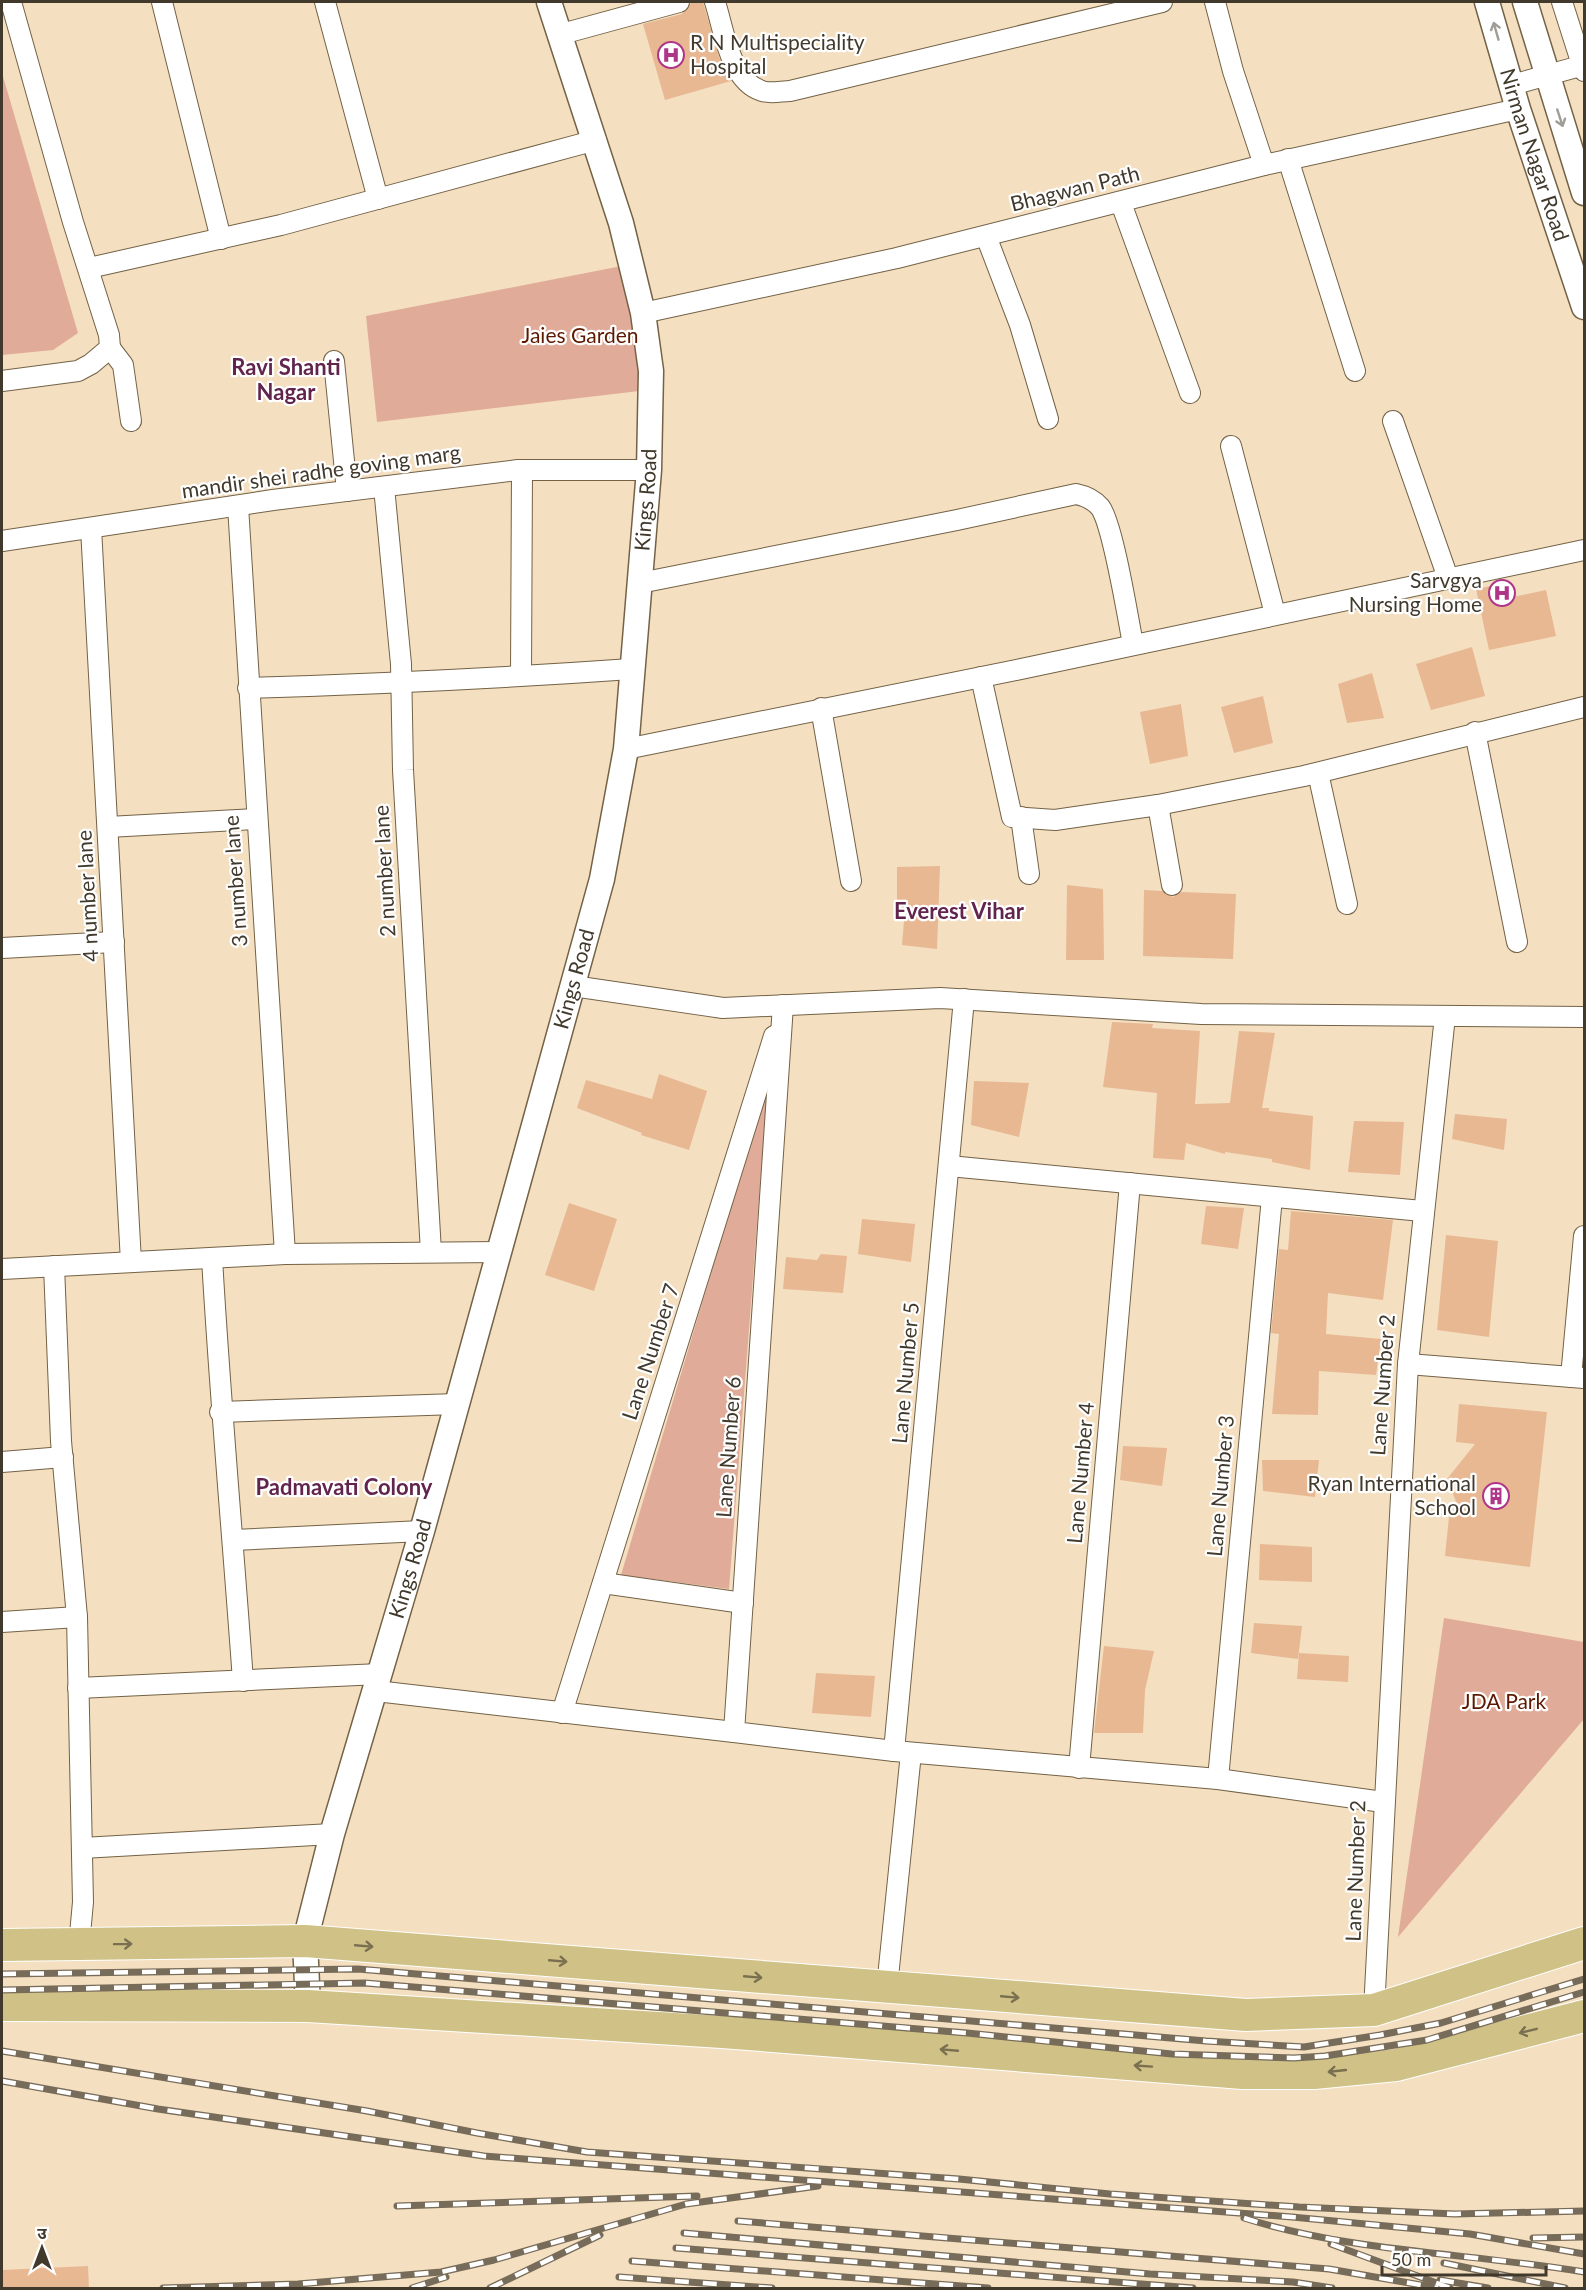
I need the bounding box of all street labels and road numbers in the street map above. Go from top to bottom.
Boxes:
street label: Nirman Nagar Road [1496,65,1575,244]
street label: Bhagwan Path [1007,159,1142,216]
street label: mandir shei radhe goving marg [180,439,462,502]
street label: Kings Road [628,448,660,552]
street label: 2 number lane [368,805,399,938]
street label: 3 number lane [217,814,252,948]
street label: 4 number lane [71,830,102,963]
street label: Kings Road [547,926,599,1032]
street label: Lane Number 7 [616,1280,683,1423]
street label: Lane Number 5 [886,1301,923,1445]
street label: Lane Number 2 [1364,1313,1399,1457]
street label: Lane Number 6 [710,1375,745,1519]
street label: Lane Number 4 [1061,1401,1098,1545]
street label: Lane Number 3 [1201,1414,1238,1558]
street label: Kings Road [383,1516,436,1621]
street label: Lane Number 2 [1340,1800,1369,1942]

